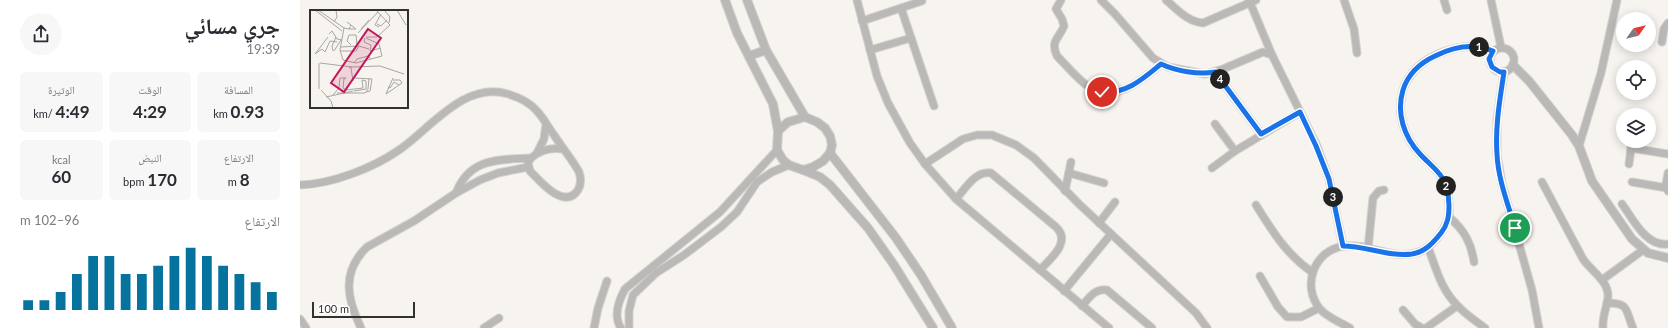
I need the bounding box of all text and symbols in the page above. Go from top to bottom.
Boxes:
inset map [310,10,408,108]
text: جري مسائي [184,12,280,39]
north arrow [1616,12,1656,52]
map controls [1616,12,1656,148]
button: share [20,13,62,55]
pin: 1 [1469,37,1489,57]
text: 1 [1476,40,1482,53]
text: 19:39 [247,41,280,57]
button: locate [1616,60,1656,100]
pin: 4 [1210,69,1230,89]
text: 4 [1217,72,1223,85]
pin [1085,75,1119,109]
icon: check [1091,81,1113,103]
text: الوتيرة [48,83,75,96]
text: الوقت [138,83,162,96]
text: المسافة [224,83,253,96]
text: 4:49 [56,101,90,122]
text: 4:29 [133,101,167,122]
text: 0.93 [231,101,264,122]
text: /km [33,107,56,120]
text: km [213,107,231,120]
button: layers [1616,108,1656,148]
text: النبض [138,151,162,164]
text: الارتفاع [224,151,254,164]
text: kcal [52,153,71,166]
text: 60 [51,166,71,187]
text: 170 [147,169,177,190]
text: 8 [240,169,250,190]
text: bpm [123,175,147,188]
text: m [228,175,240,188]
pin: 2 [1436,176,1456,196]
text: 2 [1443,179,1449,192]
pin: 3 [1323,187,1343,207]
text: 3 [1330,190,1336,203]
pin [1498,211,1532,245]
text: 96–102 m [20,212,79,228]
text: الارتفاع [245,213,280,229]
icon: arrive [1504,217,1526,239]
scale bar [312,300,415,319]
text: 100 m [318,302,349,315]

